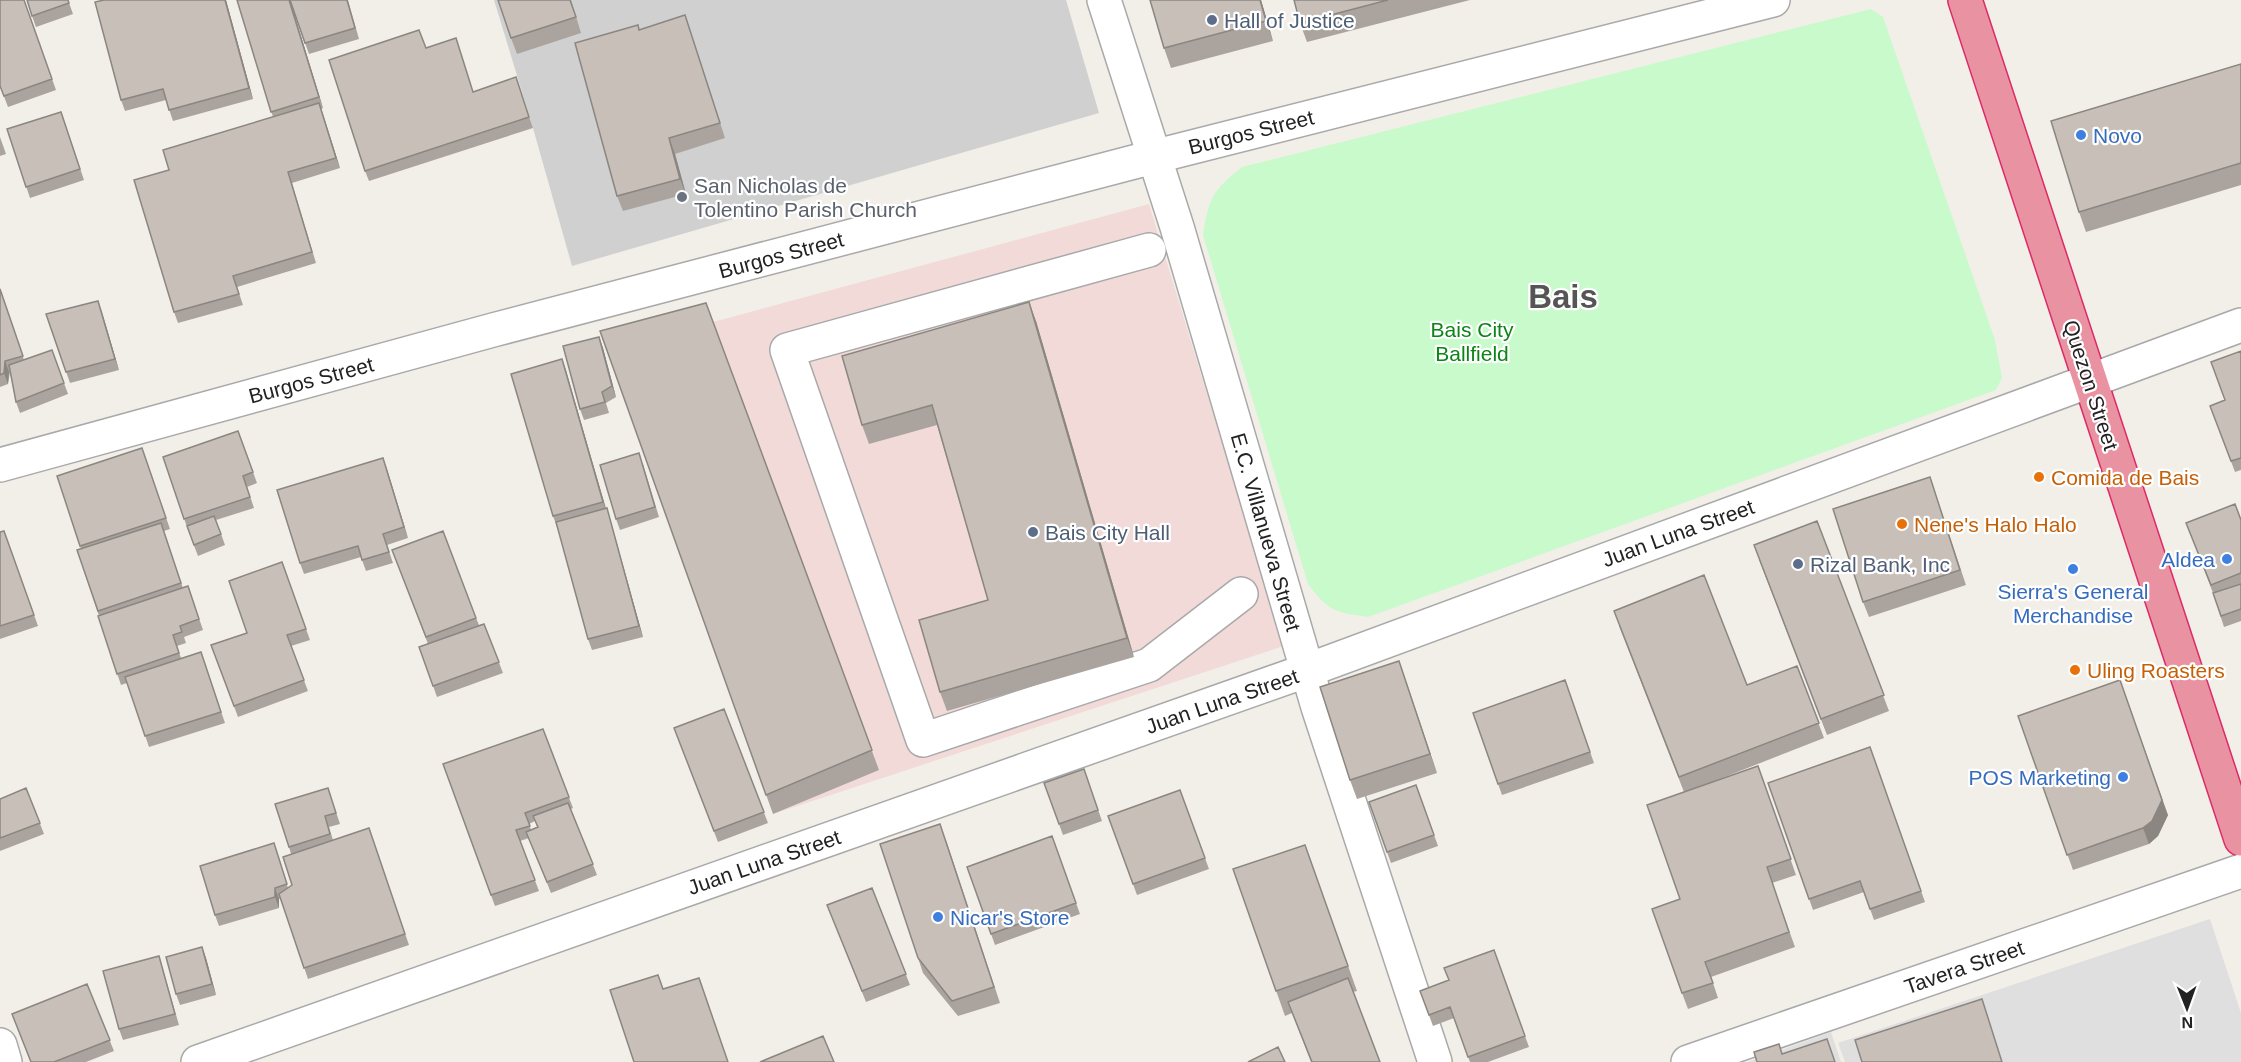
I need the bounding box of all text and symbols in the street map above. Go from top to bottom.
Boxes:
place label: Hall of Justice [1224,9,1355,32]
marker: Hall of Justice [1205,13,1219,27]
street label: Burgos Street [1186,105,1316,159]
place label: Novo [2093,124,2142,147]
marker: Novo [2074,128,2088,142]
place label: San Nicholas de Tolentino Parish Church [694,174,917,221]
marker: San Nicholas de Tolentino Parish Church [675,190,689,204]
street label: Burgos Street [716,227,846,283]
district label: Bais [1528,278,1598,315]
street label: Quezon Street [2059,317,2123,453]
park label: Bais City Ballfield [1431,318,1514,365]
street label: Burgos Street [246,352,376,408]
street label: E.C. Villanueva Street [1227,430,1305,634]
place label: Comida de Bais [2051,466,2199,489]
marker: Comida de Bais [2032,470,2046,484]
street label: Juan Luna Street [1599,495,1757,571]
place label: Nene's Halo Halo [1914,513,2077,536]
marker: Nene's Halo Halo [1895,517,1909,531]
place label: Bais City Hall [1045,521,1170,544]
marker: Bais City Hall [1026,525,1040,539]
place label: Aldea [2161,548,2215,571]
marker: Aldea [2220,552,2234,566]
place label: Rizal Bank, Inc [1810,553,1950,576]
marker: Rizal Bank, Inc [1791,557,1805,571]
marker: Sierra's General Merchandise [2066,562,2080,576]
place label: Sierra's General Merchandise [1997,580,2149,627]
place label: Uling Roasters [2087,659,2225,682]
marker: Uling Roasters [2068,663,2082,677]
street label: Juan Luna Street [1143,664,1302,738]
place label: POS Marketing [1969,766,2111,789]
marker: POS Marketing [2116,770,2130,784]
street label: Juan Luna Street [685,825,844,899]
place label: Nicar's Store [950,906,1070,929]
marker: Nicar's Store [931,910,945,924]
street label: Tavera Street [1901,936,2027,998]
north arrow [2157,978,2217,1038]
text: N [2181,1014,2193,1031]

